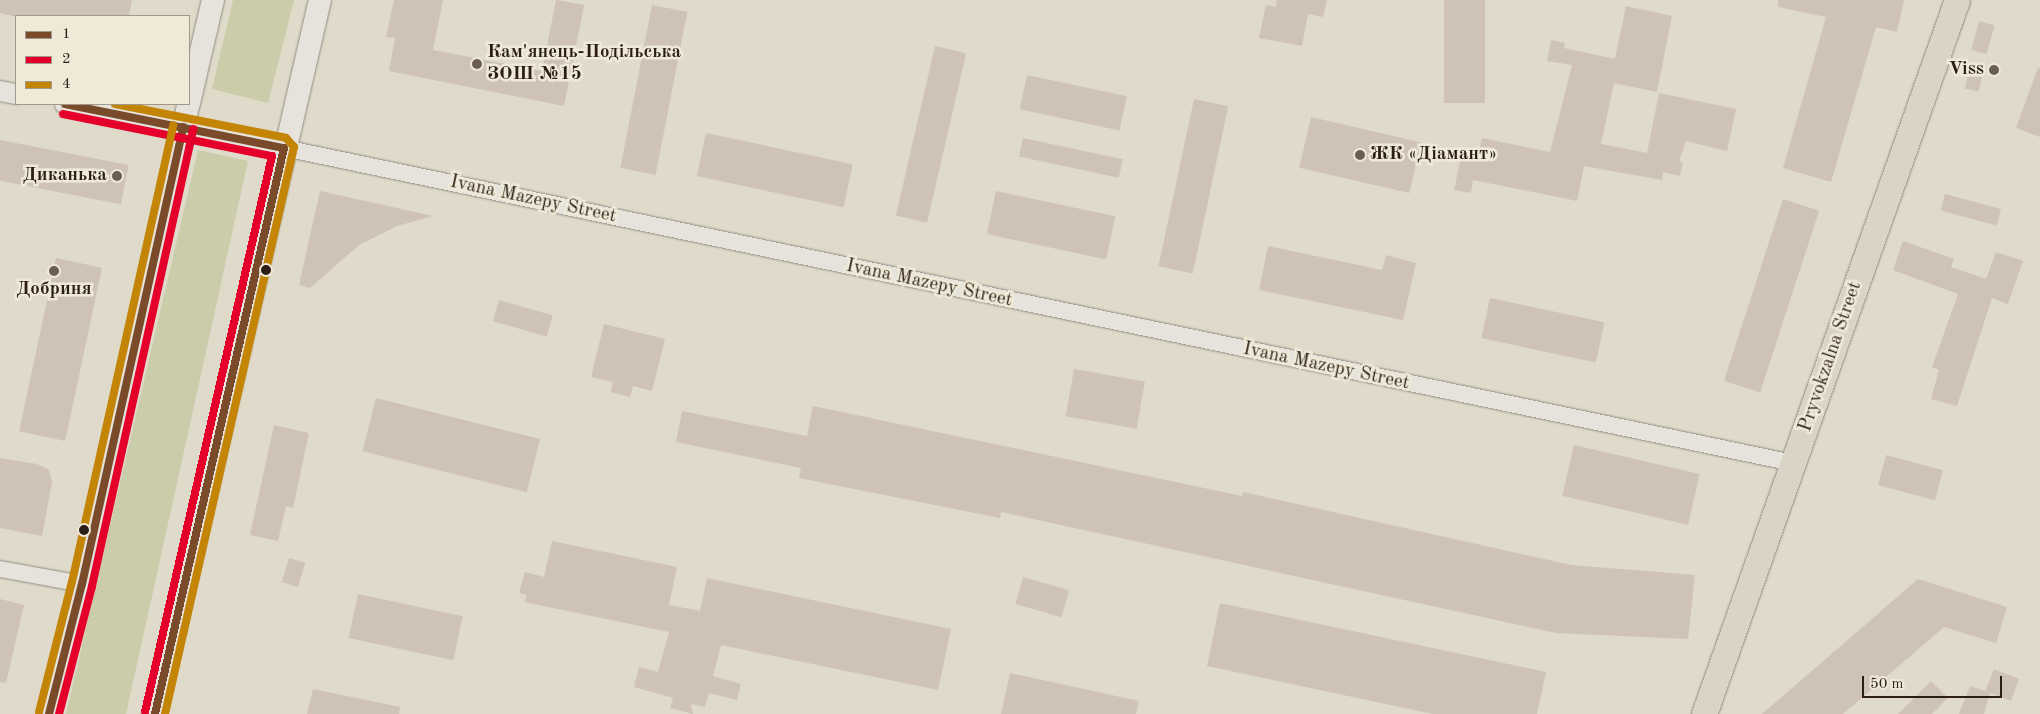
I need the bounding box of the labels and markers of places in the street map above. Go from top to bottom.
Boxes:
place label: Кам'янець-Подільська ЗОШ №15 [487,42,681,86]
marker: Кам'янець-Подільська ЗОШ №15 [471,58,483,70]
place label: Viss [1949,59,1984,81]
marker: Viss [1988,64,2000,76]
place label: ЖК «Діамант» [1370,144,1497,166]
marker: ЖК «Діамант» [1354,149,1366,161]
place label: Диканька [23,165,107,187]
marker: Диканька [111,170,123,182]
marker: Добриня [48,265,60,277]
unlabelled marker [261,265,271,275]
place label: Добриня [16,279,92,301]
unlabelled marker [79,525,89,535]

